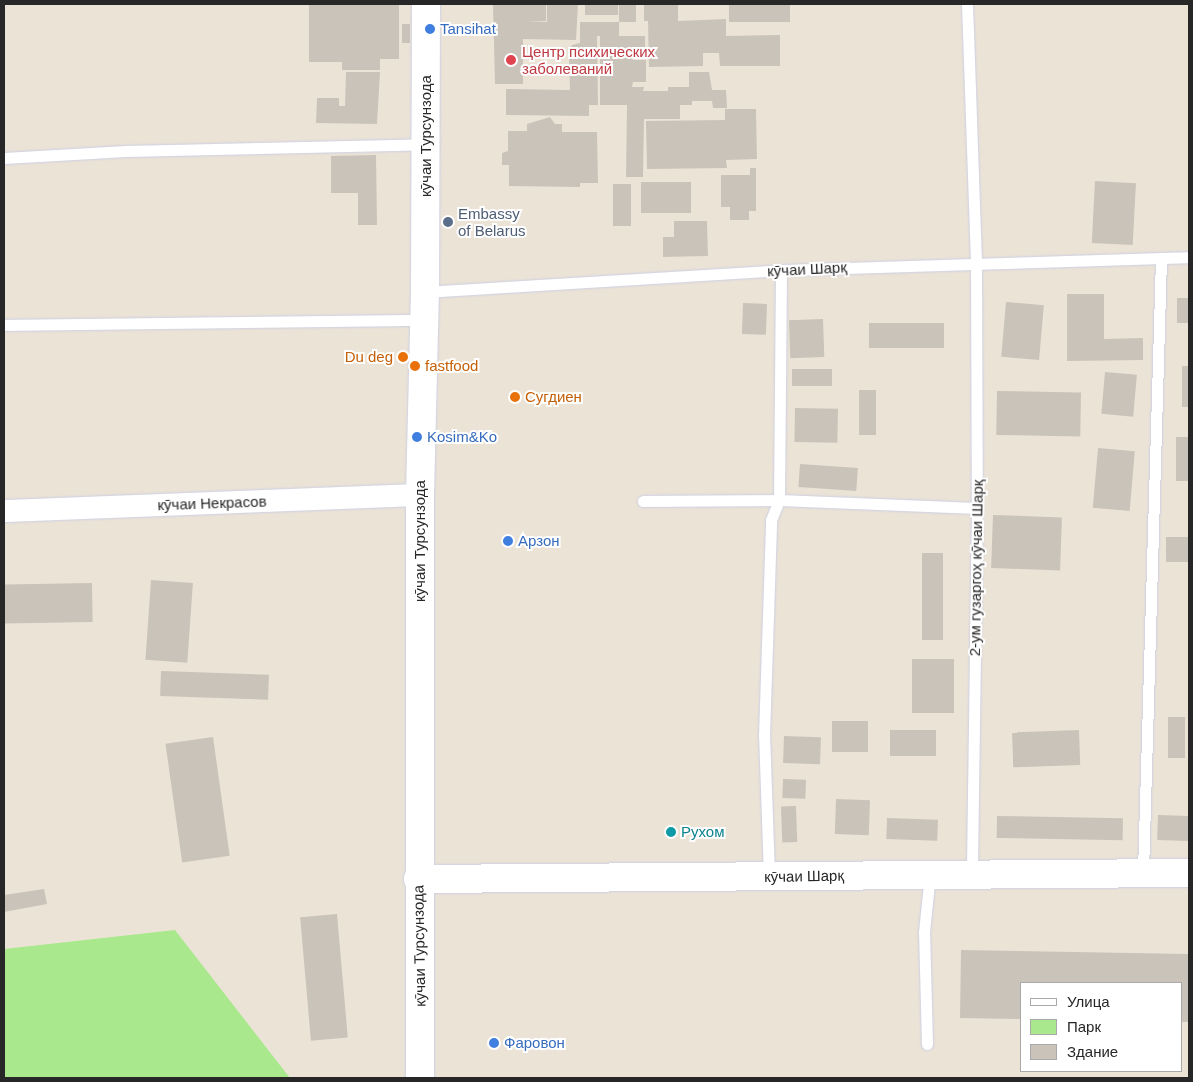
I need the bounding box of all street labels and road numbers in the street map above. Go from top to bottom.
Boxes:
street label: кӯчаи Турсунзода [417,75,435,197]
street label: кӯчаи Шарқ [767,258,847,280]
street label: кӯчаи Турсунзода [411,480,429,602]
street label: 2-ум гузаргоҳ кӯчаи Шарқ [965,480,987,656]
street label: кӯчаи Некрасов [157,492,267,514]
street label: кӯчаи Шарқ [764,866,844,886]
street label: кӯчаи Турсунзода [409,885,429,1007]

